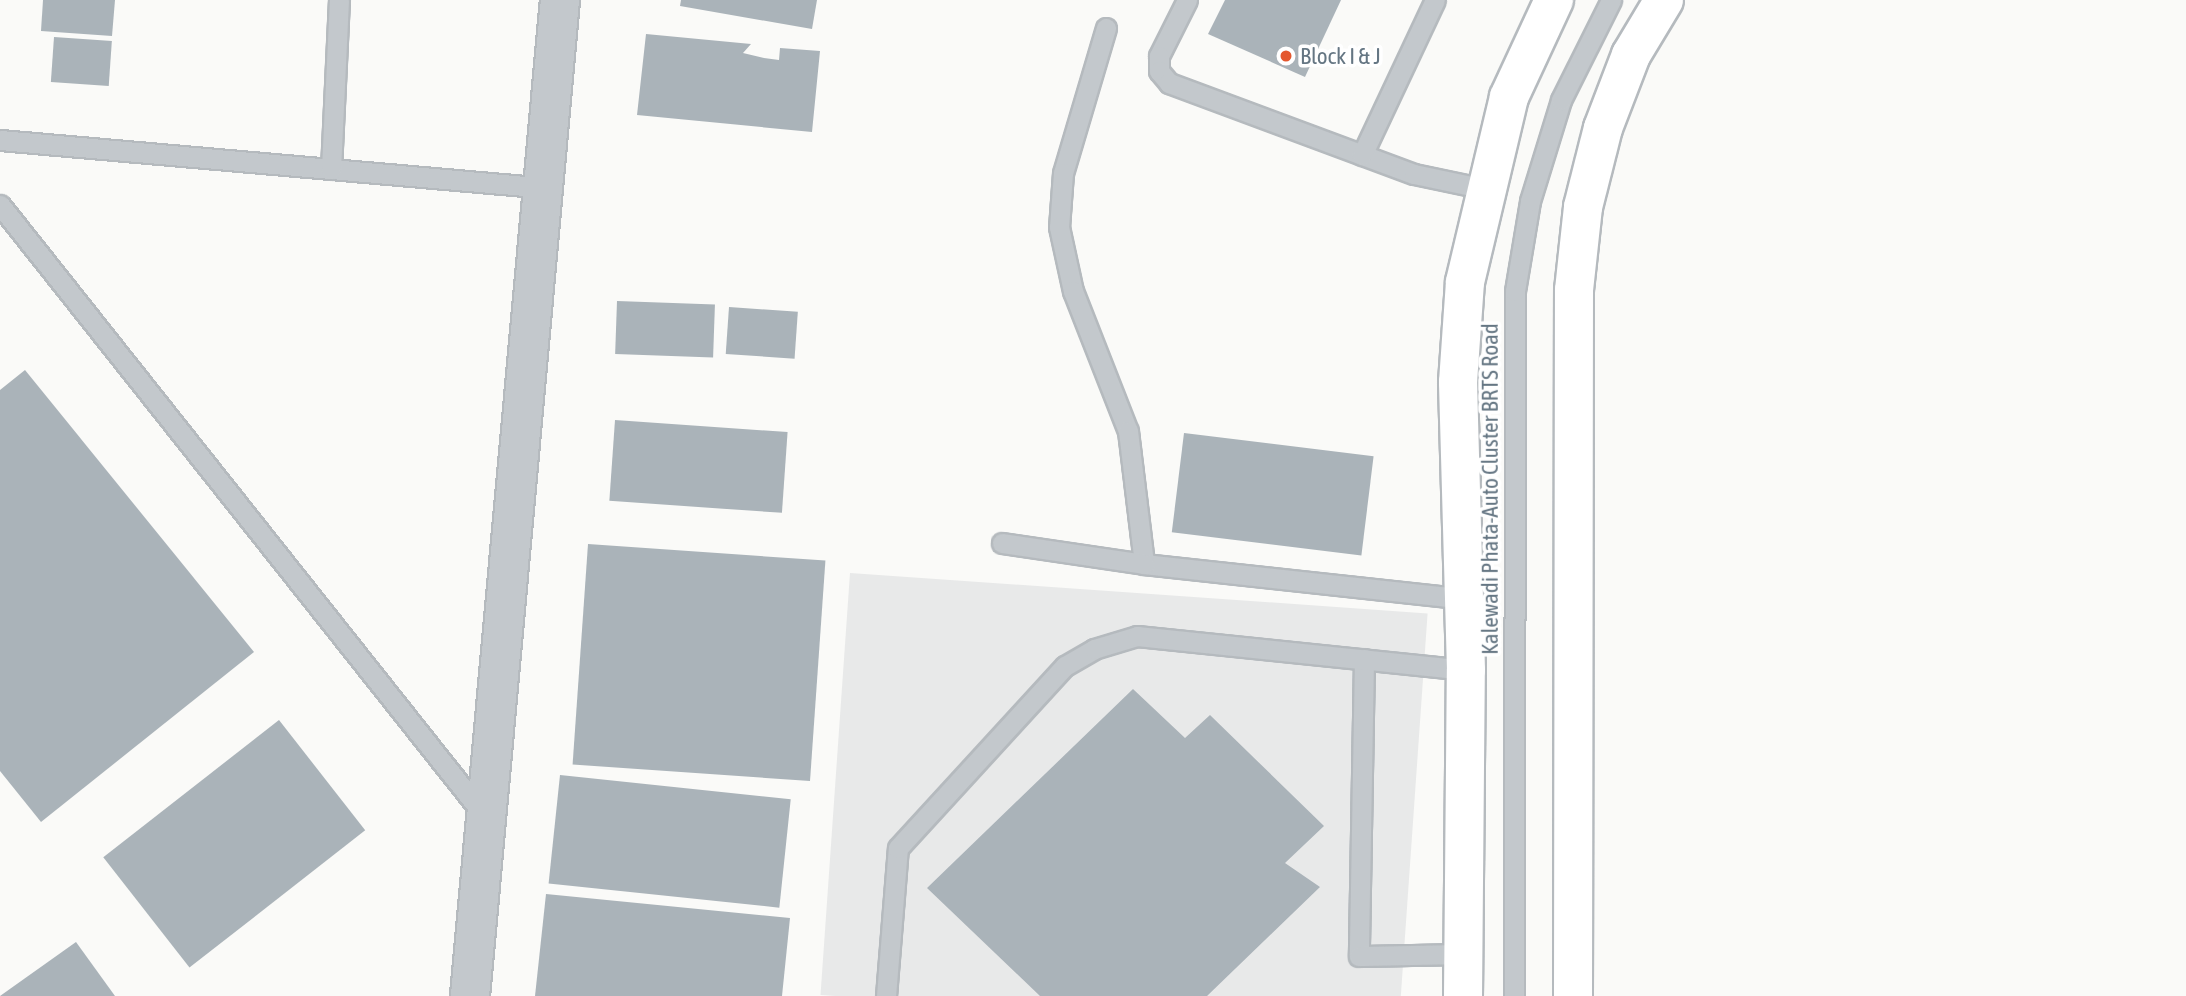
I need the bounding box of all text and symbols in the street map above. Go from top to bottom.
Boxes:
place label: Block I & J [1300,42,1381,70]
marker: Block I & J [1278,48,1294,64]
street label: Kalewadi Phata-Auto Cluster BRTS Road [1476,323,1504,655]

